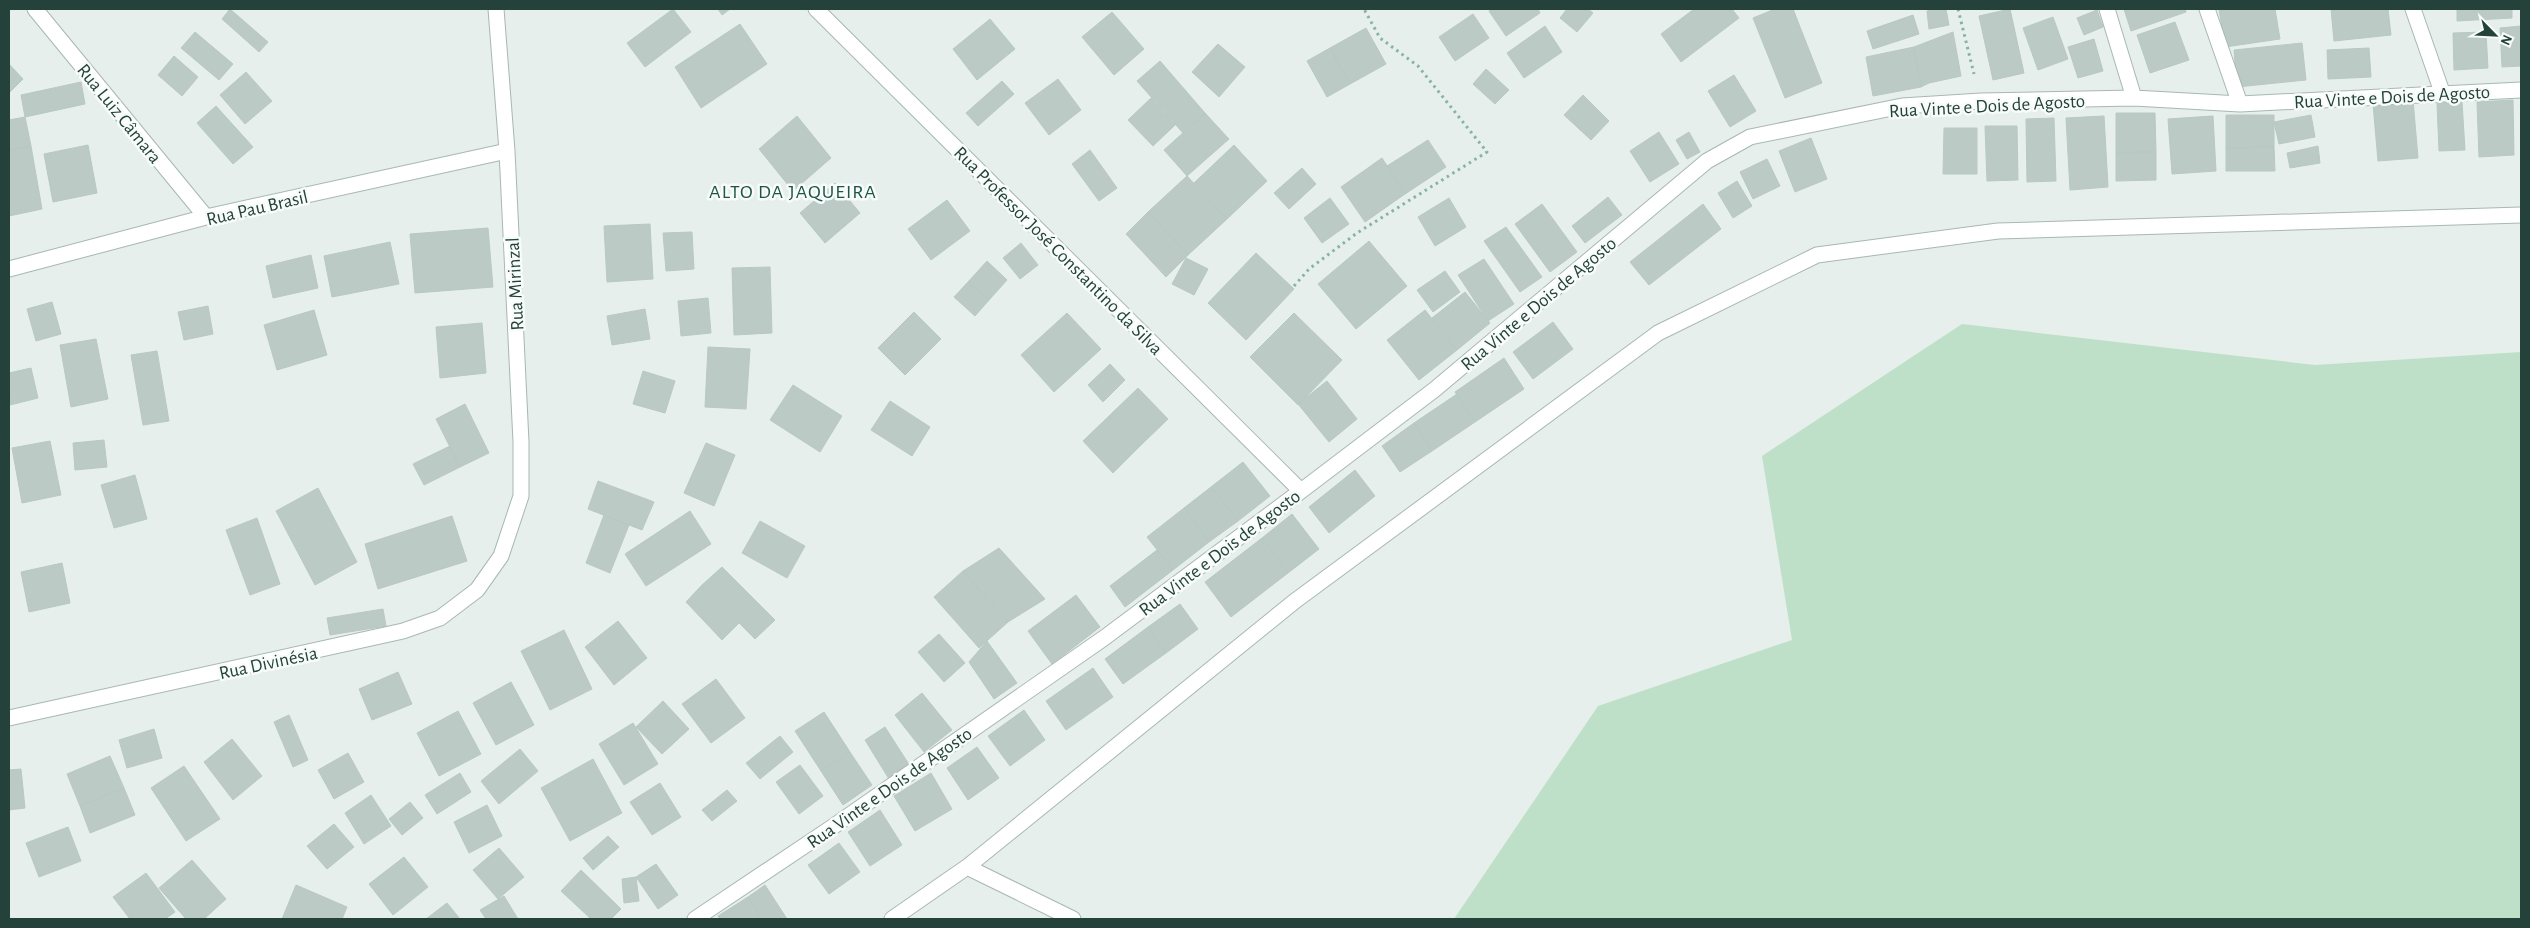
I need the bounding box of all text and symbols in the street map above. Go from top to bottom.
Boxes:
north arrow [2470,10,2520,60]
text: N [2498,33,2514,47]
street label: Rua Luiz Câmara [73,61,165,167]
street label: Rua Vinte e Dois de Agosto [2294,83,2491,112]
street label: Rua Vinte e Dois de Agosto [1889,92,2086,121]
street label: Rua Professor José Constantino da Silva [950,143,1166,359]
district label: ALTO DA JAQUEIRA [709,182,877,202]
street label: Rua Pau Brasil [205,188,310,229]
street label: Rua Vinte e Dois de Agosto [1458,234,1620,375]
street label: Rua Mirinzal [504,237,527,331]
street label: Rua Vinte e Dois de Agosto [1136,487,1304,620]
street label: Rua Divinésia [217,644,320,683]
street label: Rua Vinte e Dois de Agosto [804,724,976,852]

